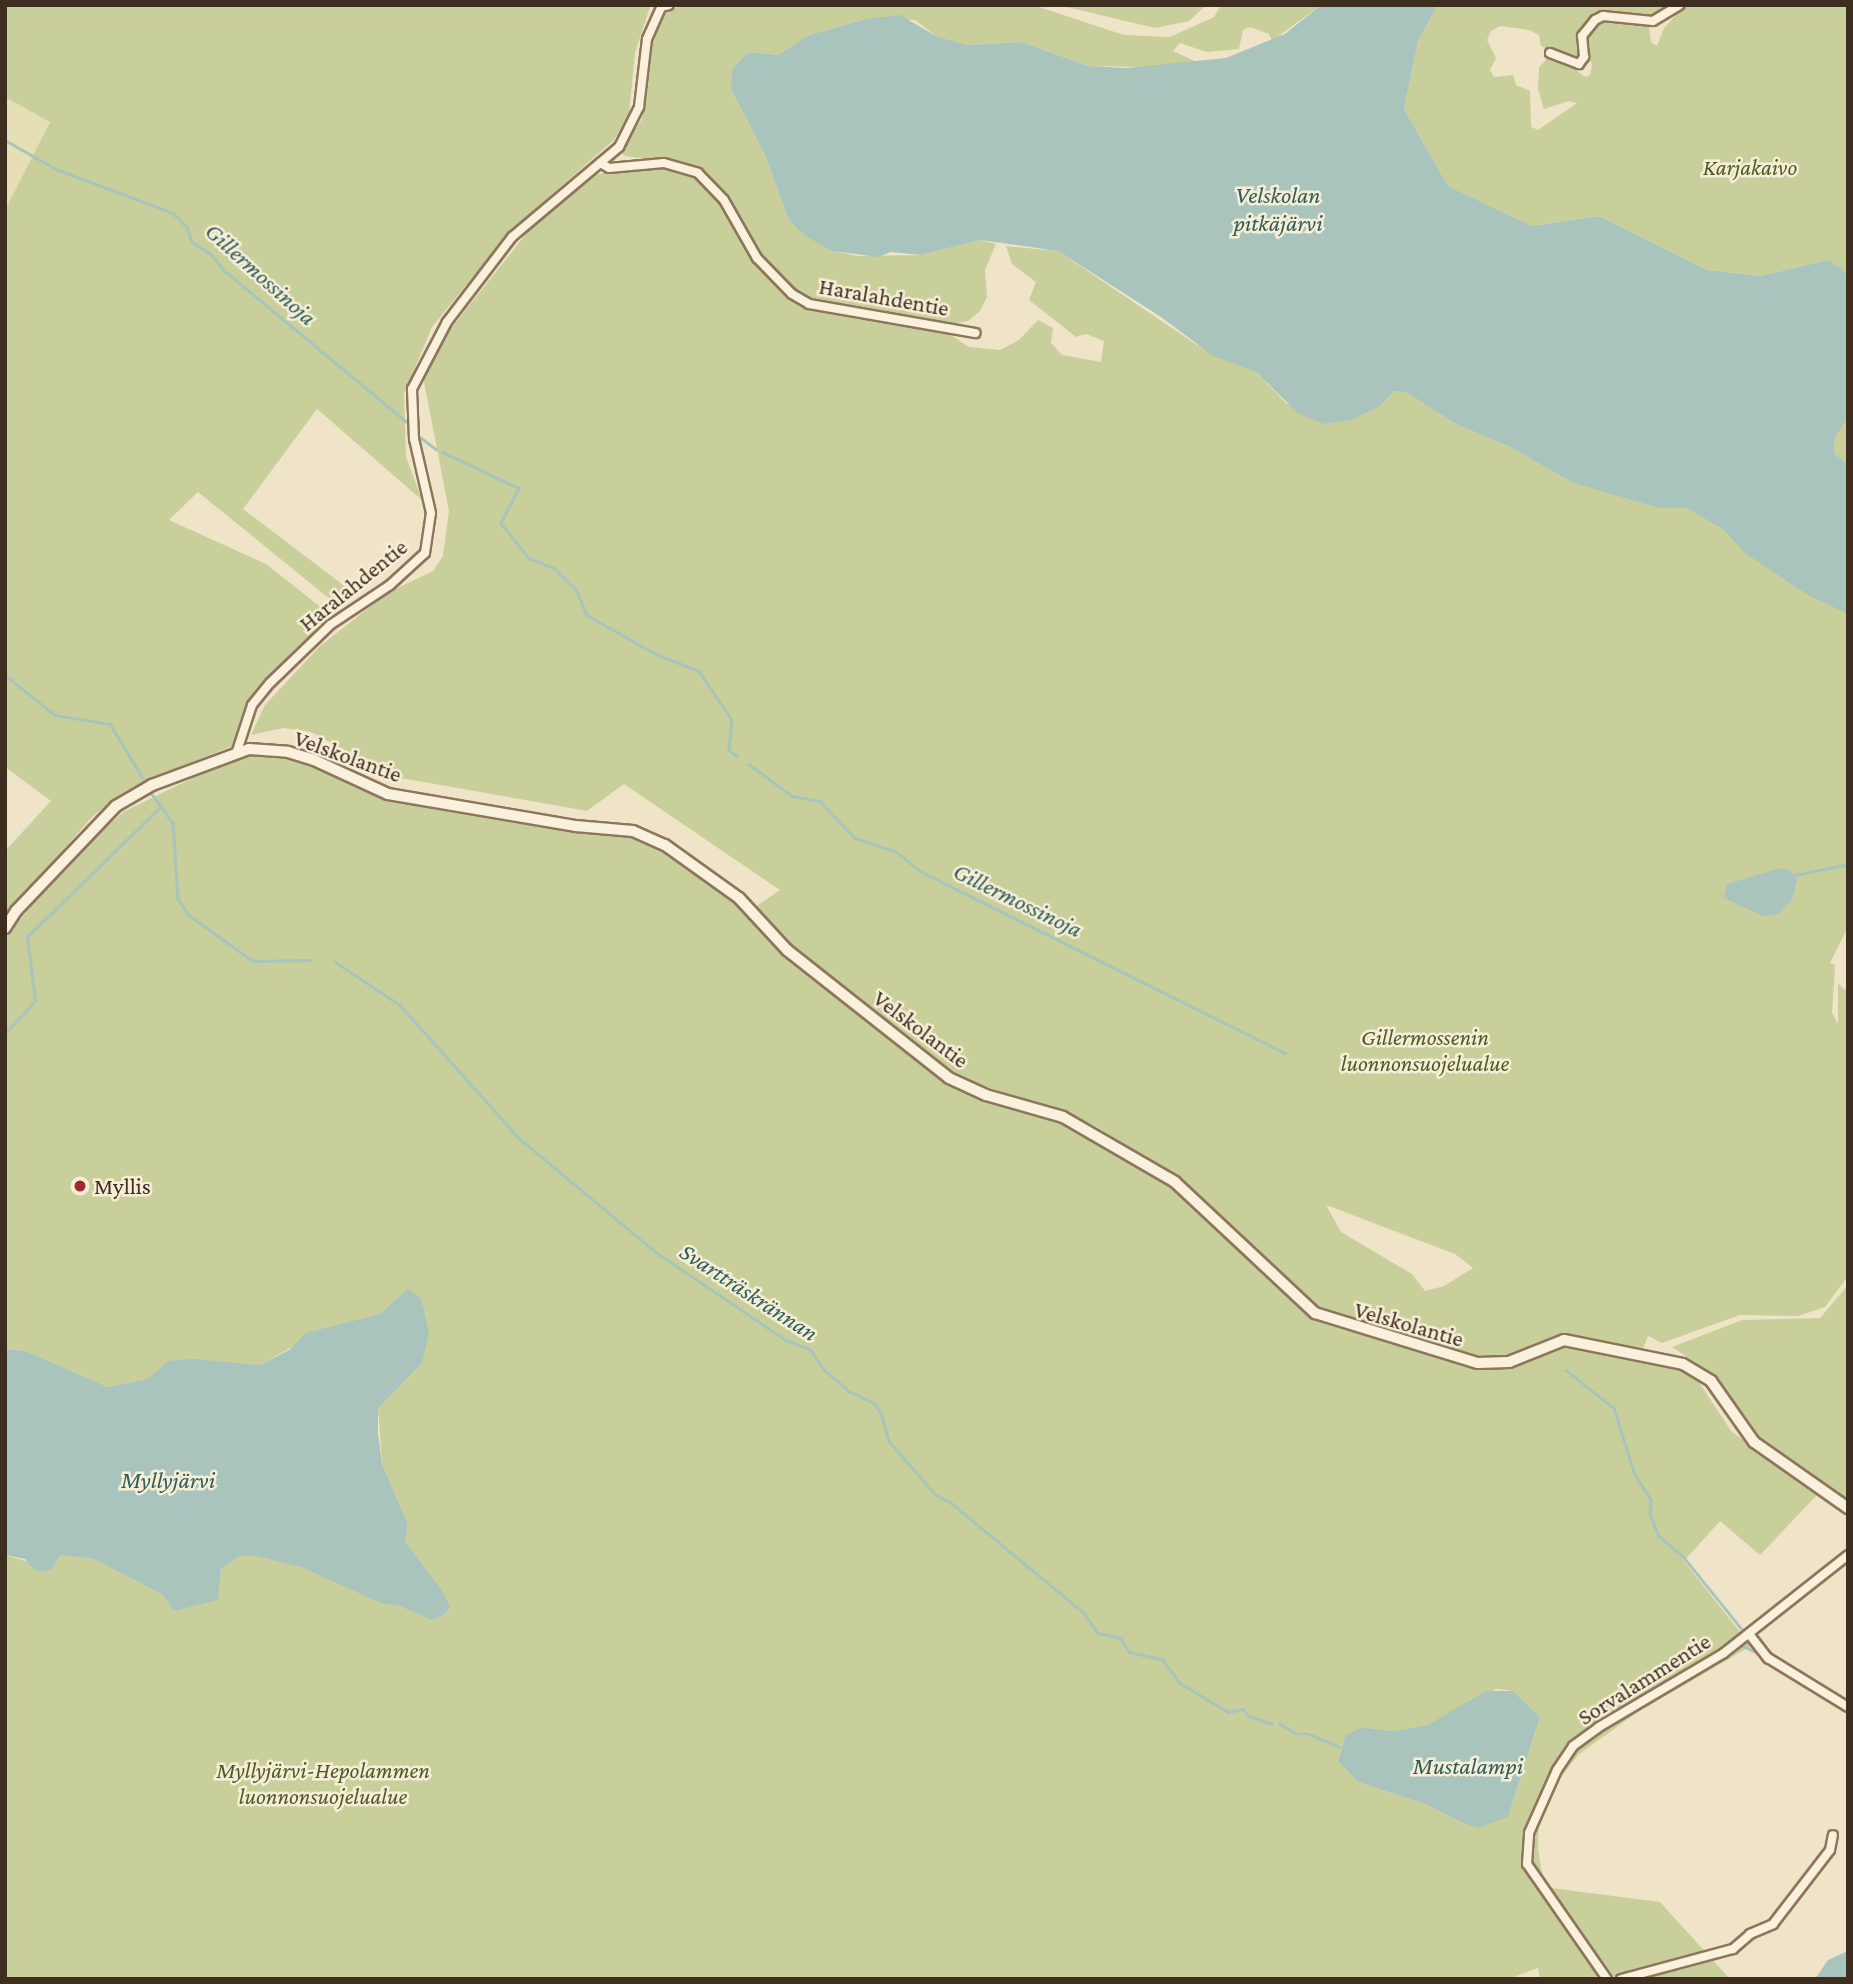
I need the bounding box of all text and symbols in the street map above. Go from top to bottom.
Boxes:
park label: Karjakaivo [1703,153,1797,181]
water label: Velskolan pitkäjärvi [1233,181,1323,237]
water label: Gillermossinoja [199,217,323,331]
street label: Haralahdentie [817,272,951,322]
street label: Haralahdentie [293,533,413,637]
street label: Velskolantie [290,724,406,788]
water label: Gillermossinoja [949,856,1087,944]
street label: Velskolantie [868,984,974,1074]
park label: Gillermossenin luonnonsuojelualue [1341,1023,1509,1077]
place label: Myllis [94,1172,151,1200]
marker: Myllis [72,1178,88,1194]
water label: Svartträskrännan [675,1237,823,1347]
street label: Velskolantie [1351,1295,1467,1353]
water label: Myllyjärvi [121,1466,215,1494]
street label: Sorvalammentie [1573,1627,1715,1731]
water label: Mustalampi [1413,1752,1523,1780]
park label: Myllyjärvi-Hepolammen luonnonsuojelualue [216,1756,430,1810]

